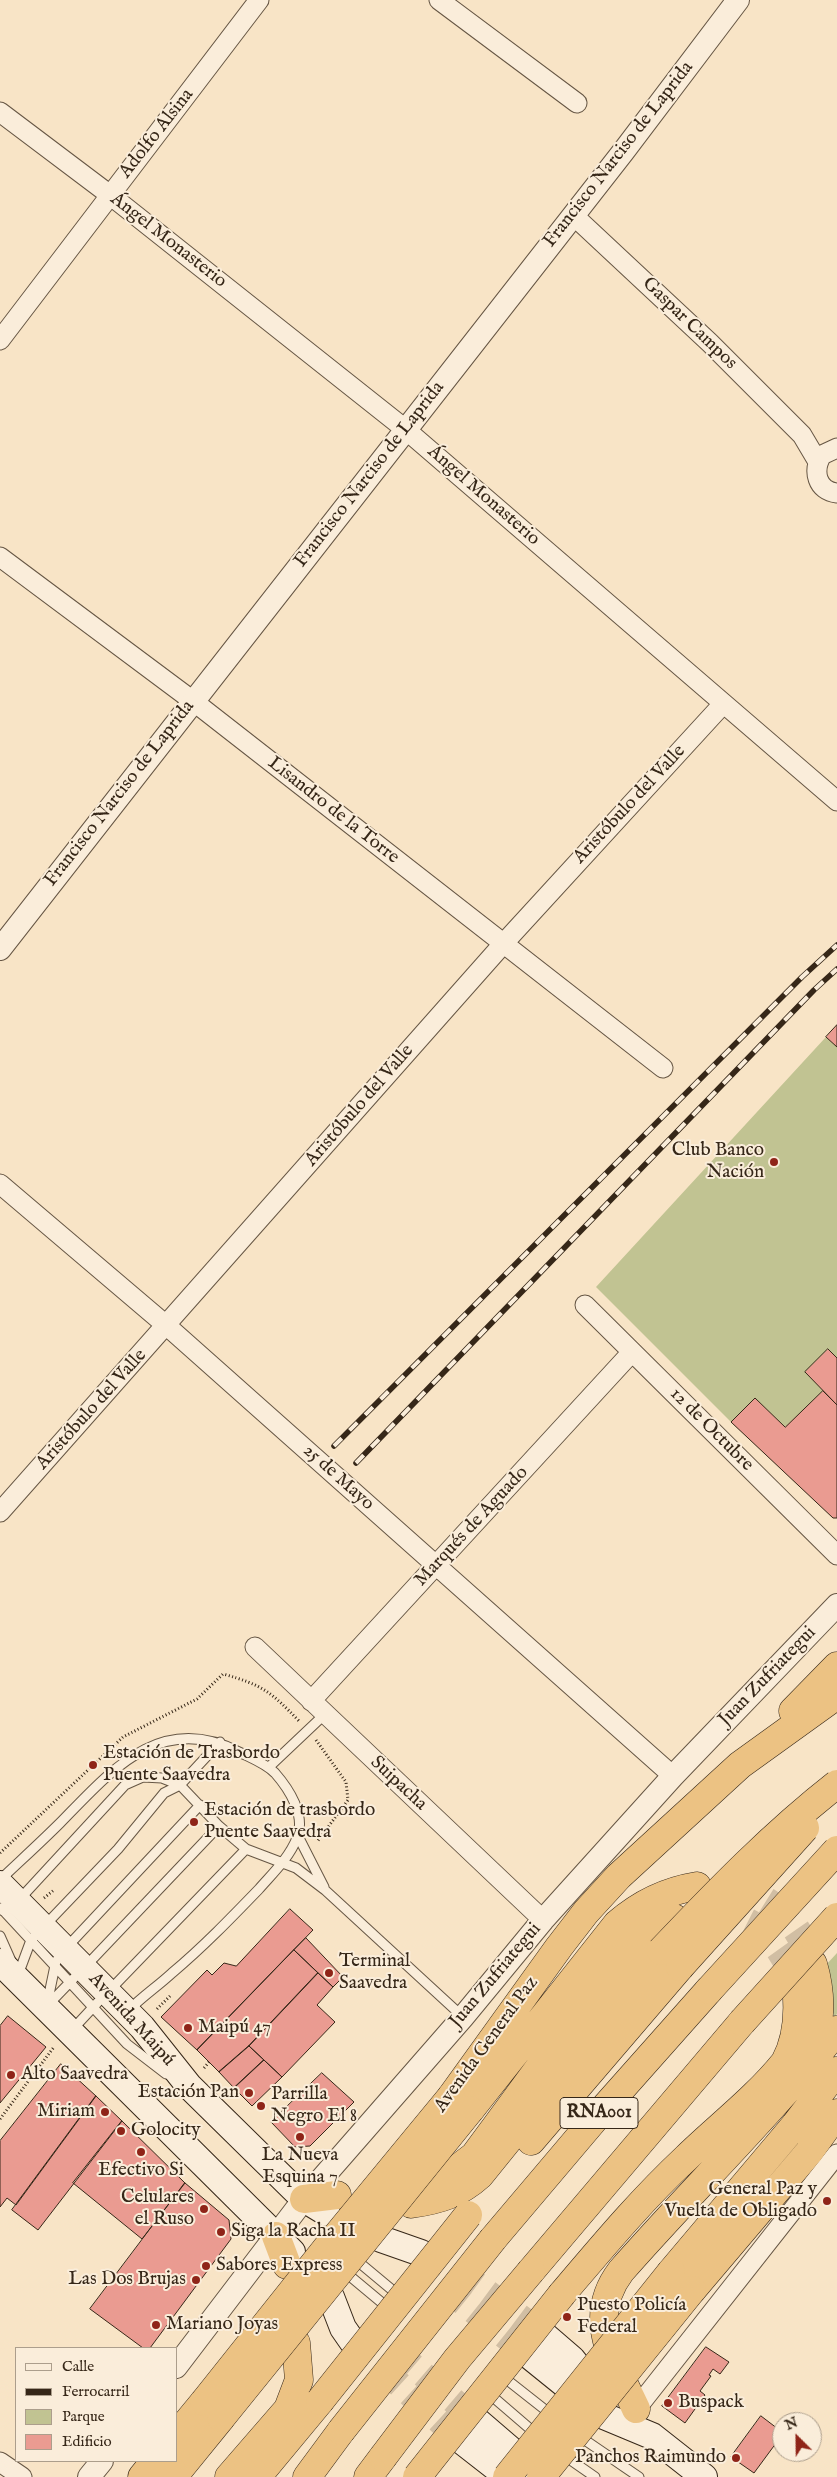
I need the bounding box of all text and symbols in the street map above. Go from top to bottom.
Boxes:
street label: Francisco Narciso de Laprida [539,57,699,253]
street label: Adolfo Alsina [115,85,199,183]
street label: Ángel Monasterio [105,188,231,294]
street label: Gaspar Campos [637,273,741,375]
street label: Francisco Narciso de Laprida [290,377,450,573]
street label: Ángel Monasterio [422,441,544,551]
street label: Francisco Narciso de Laprida [40,696,200,892]
street label: Aristóbulo del Valle [569,741,691,869]
street label: Lisandro de la Torre [263,753,403,869]
street label: Aristóbulo del Valle [301,1040,419,1172]
place label: Club Banco Nación [672,1140,764,1184]
marker: Club Banco Nación [768,1156,780,1168]
street label: Aristóbulo del Valle [32,1345,152,1475]
street label: 12 de Octubre [664,1383,758,1477]
street label: 25 de Mayo [298,1440,378,1516]
street label: Marqués de Aguado [410,1462,534,1592]
street label: Juan Zufriategui [715,1622,821,1732]
place label: Estación de Trasbordo Puente Saavedra [103,1743,280,1787]
street label: Suipacha [365,1752,431,1816]
marker: Estación de Trasbordo Puente Saavedra [87,1759,99,1771]
place label: Estación de trasbordo Puente Saavedra [204,1800,375,1844]
marker: Estación de trasbordo Puente Saavedra [188,1816,200,1828]
street label: Juan Zufriategui [445,1919,547,2033]
place label: Terminal Saavedra [339,1951,410,1995]
marker: Terminal Saavedra [323,1967,335,1979]
street label: Avenida Maipú [83,1968,179,2072]
street label: Avenida General Paz [430,1973,544,2117]
place label: Maipú 47 [198,2017,271,2039]
marker: Maipú 47 [182,2022,194,2034]
place label: Alto Saavedra [21,2064,128,2086]
marker: Alto Saavedra [5,2069,17,2081]
place label: Estación Pan [138,2082,239,2104]
place label: Parrilla Negro El 8 [271,2084,357,2128]
marker: Estación Pan [243,2087,255,2099]
road number: RNA001 [560,2098,638,2128]
marker: Parrilla Negro El 8 [255,2100,267,2112]
place label: Miriam [37,2101,95,2123]
marker: Miriam [99,2106,111,2118]
place label: Golocity [131,2120,201,2142]
marker: Golocity [115,2125,127,2137]
marker: La Nueva Esquina 7 [294,2131,306,2143]
place label: La Nueva Esquina 7 [262,2145,338,2189]
marker: Efectivo Si [135,2146,147,2158]
place label: Efectivo Si [98,2160,184,2182]
place label: General Paz y Vuelta de Obligado [664,2179,817,2223]
place label: Celulares el Ruso [121,2187,194,2231]
marker: General Paz y Vuelta de Obligado [821,2195,833,2207]
marker: Celulares el Ruso [198,2203,210,2215]
place label: Siga la Racha II [231,2221,356,2243]
marker: Siga la Racha II [215,2226,227,2238]
place label: Sabores Express [216,2255,343,2277]
marker: Sabores Express [200,2260,212,2272]
place label: Las Dos Brujas [68,2269,186,2291]
marker: Las Dos Brujas [190,2274,202,2286]
place label: Puesto Policía Federal [577,2295,687,2339]
marker: Puesto Policía Federal [561,2311,573,2323]
place label: Mariano Joyas [166,2314,278,2336]
marker: Mariano Joyas [150,2319,162,2331]
legend [15,2347,178,2462]
text: Calle [62,2357,94,2376]
text: Ferrocarril [62,2382,129,2401]
place label: Buspack [678,2392,744,2414]
marker: Buspack [662,2397,674,2409]
text: Parque [62,2407,105,2426]
north arrow [772,2412,822,2462]
text: N [782,2413,801,2435]
text: Edificio [62,2432,112,2451]
place label: Panchos Raimundo [575,2447,726,2469]
marker: Panchos Raimundo [730,2452,742,2464]

